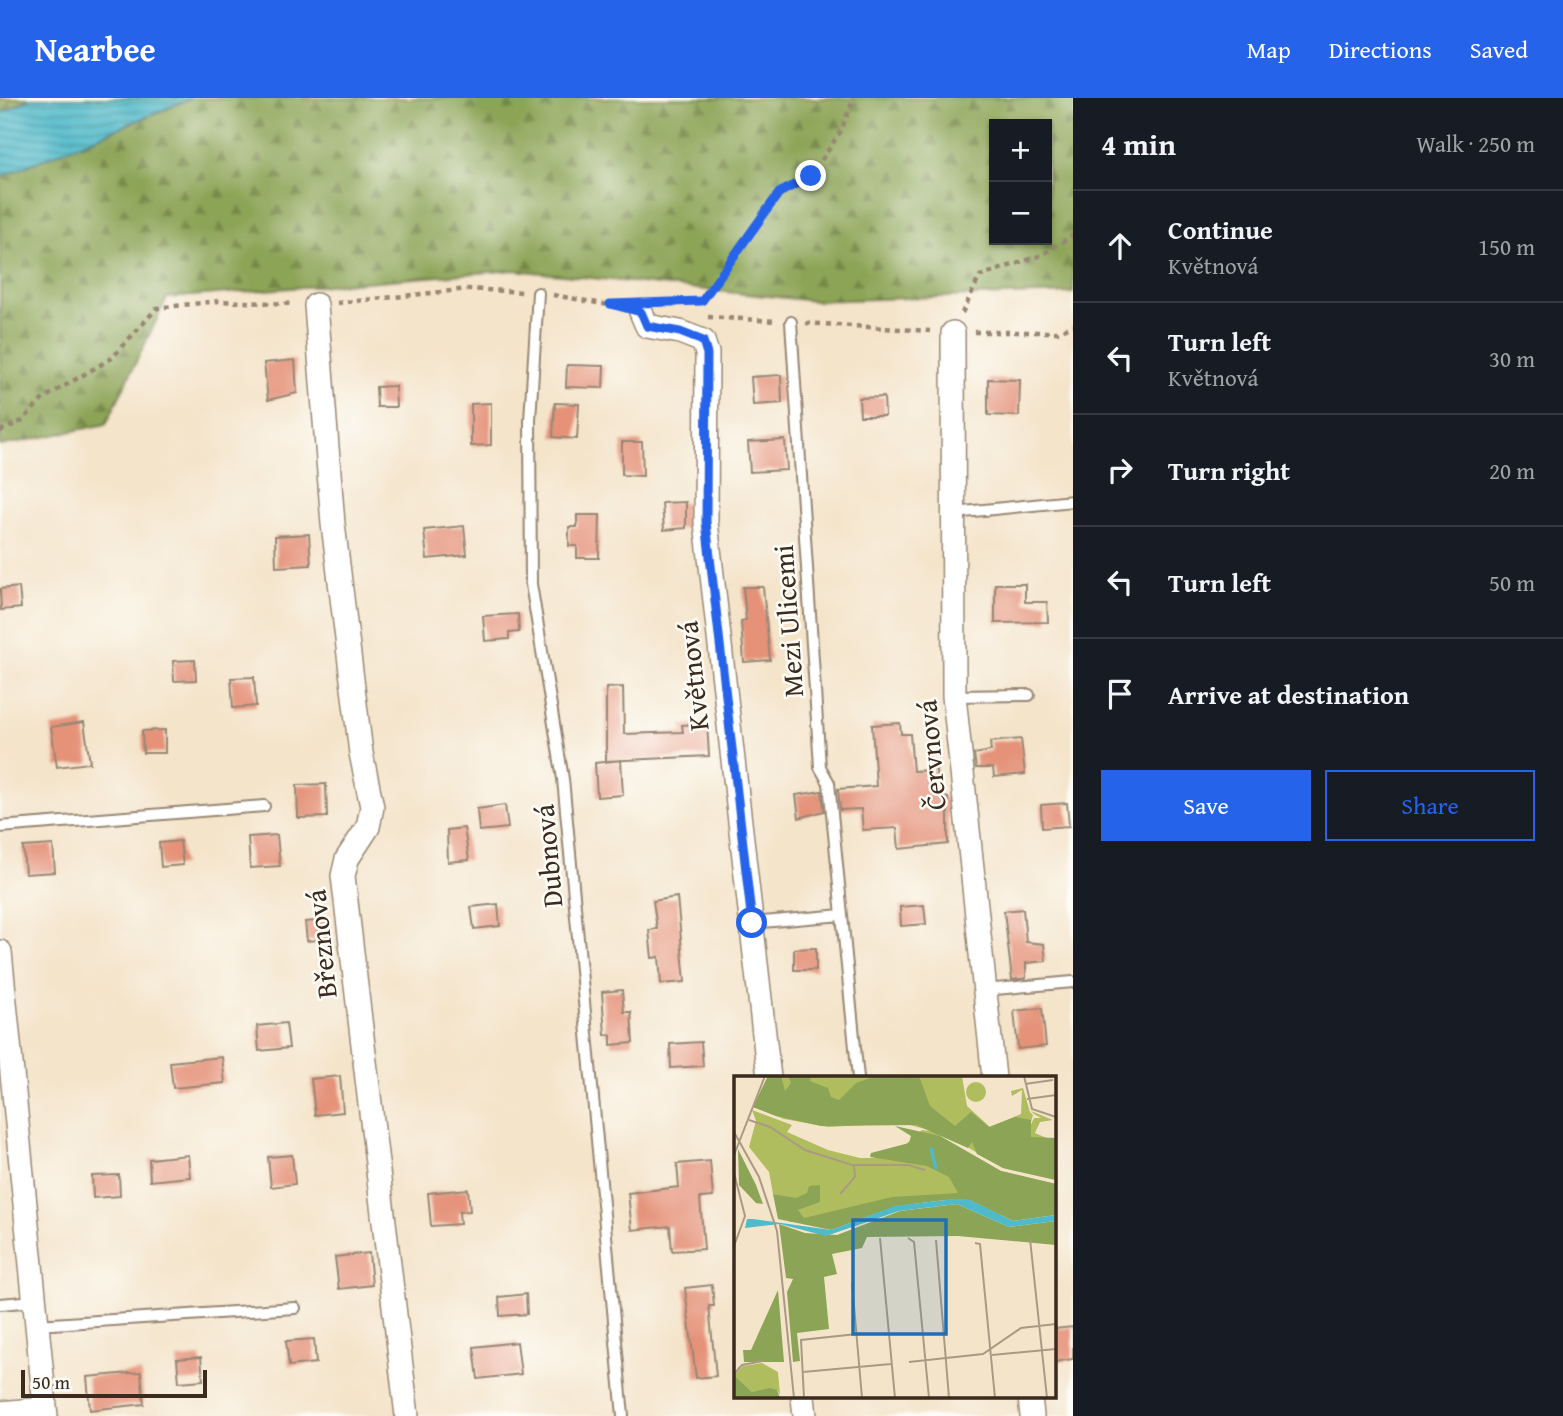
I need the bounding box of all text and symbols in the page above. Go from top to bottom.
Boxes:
text: Nearbee [35,25,156,73]
text: Map [1247,32,1291,67]
text: Directions [1329,32,1432,67]
text: Saved [1470,32,1528,67]
map controls [989,119,1052,245]
button: + [989,119,1052,182]
text: 4 min [1101,122,1176,166]
text: Walk · 250 m [1416,127,1535,160]
route end [795,160,826,191]
button: − [989,182,1052,245]
text: Continue [1168,210,1273,249]
icon: ahead [1101,227,1139,265]
text: 150 m [1478,230,1535,263]
text: Květnová [1168,249,1259,282]
text: Turn left [1168,322,1271,361]
icon: left [1101,339,1139,377]
text: 30 m [1489,342,1535,375]
text: Květnová [1168,361,1259,394]
icon: right [1101,451,1139,489]
text: Turn right [1168,451,1290,490]
text: 20 m [1489,454,1535,487]
street label: Mezi Ulicemi [762,543,813,699]
icon: left [1101,563,1139,601]
text: Turn left [1168,563,1271,602]
text: 50 m [1489,566,1535,599]
street label: Květnová [666,618,719,733]
icon: arrive [1101,675,1139,713]
text: Arrive at destination [1168,675,1409,714]
street label: Červnová [905,697,956,812]
button: Save [1101,770,1311,841]
button: Share [1325,770,1535,841]
street label: Dubnová [523,802,572,909]
street label: Březnová [294,887,347,1001]
route start [736,907,767,938]
inset map [734,1076,1056,1398]
scale bar [21,1367,206,1399]
text: 50 m [32,1368,70,1396]

